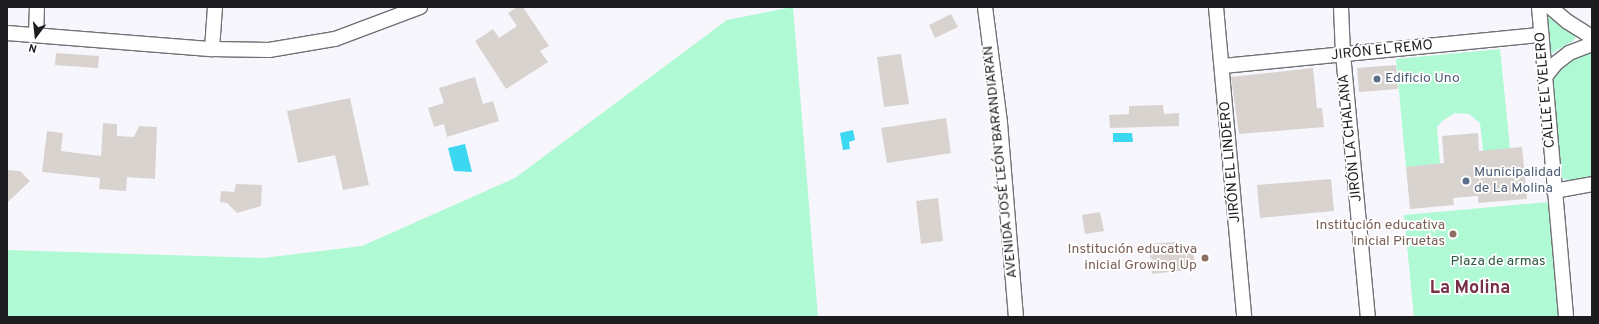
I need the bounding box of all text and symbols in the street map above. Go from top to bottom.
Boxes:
north arrow [16,16,56,56]
street label: CALLE EL VELERO [1533,31,1559,149]
street label: JIRÓN EL REMO [1330,37,1434,65]
text: N [27,40,39,55]
street label: AVENIDA JOSÉ LEÓN BARANDIARAN [980,45,1022,279]
place label: Edificio Uno [1385,71,1460,87]
street label: JIRÓN LA CHALANA [1336,73,1366,203]
marker: Edificio Uno [1372,74,1382,84]
street label: JIRÓN EL LINDERO [1217,100,1245,224]
place label: Municipalidad de La Molina [1474,165,1561,198]
marker: Municipalidad de La Molina [1461,176,1471,186]
place label: Institución educativa inicial Piruetas [1316,218,1445,250]
marker: Institución educativa inicial Piruetas [1448,229,1458,239]
place label: Institución educativa inicial Growing Up [1068,242,1197,274]
marker: Institución educativa inicial Growing Up [1200,253,1210,263]
park label: Plaza de armas [1450,254,1546,270]
district label: La Molina [1430,278,1510,300]

